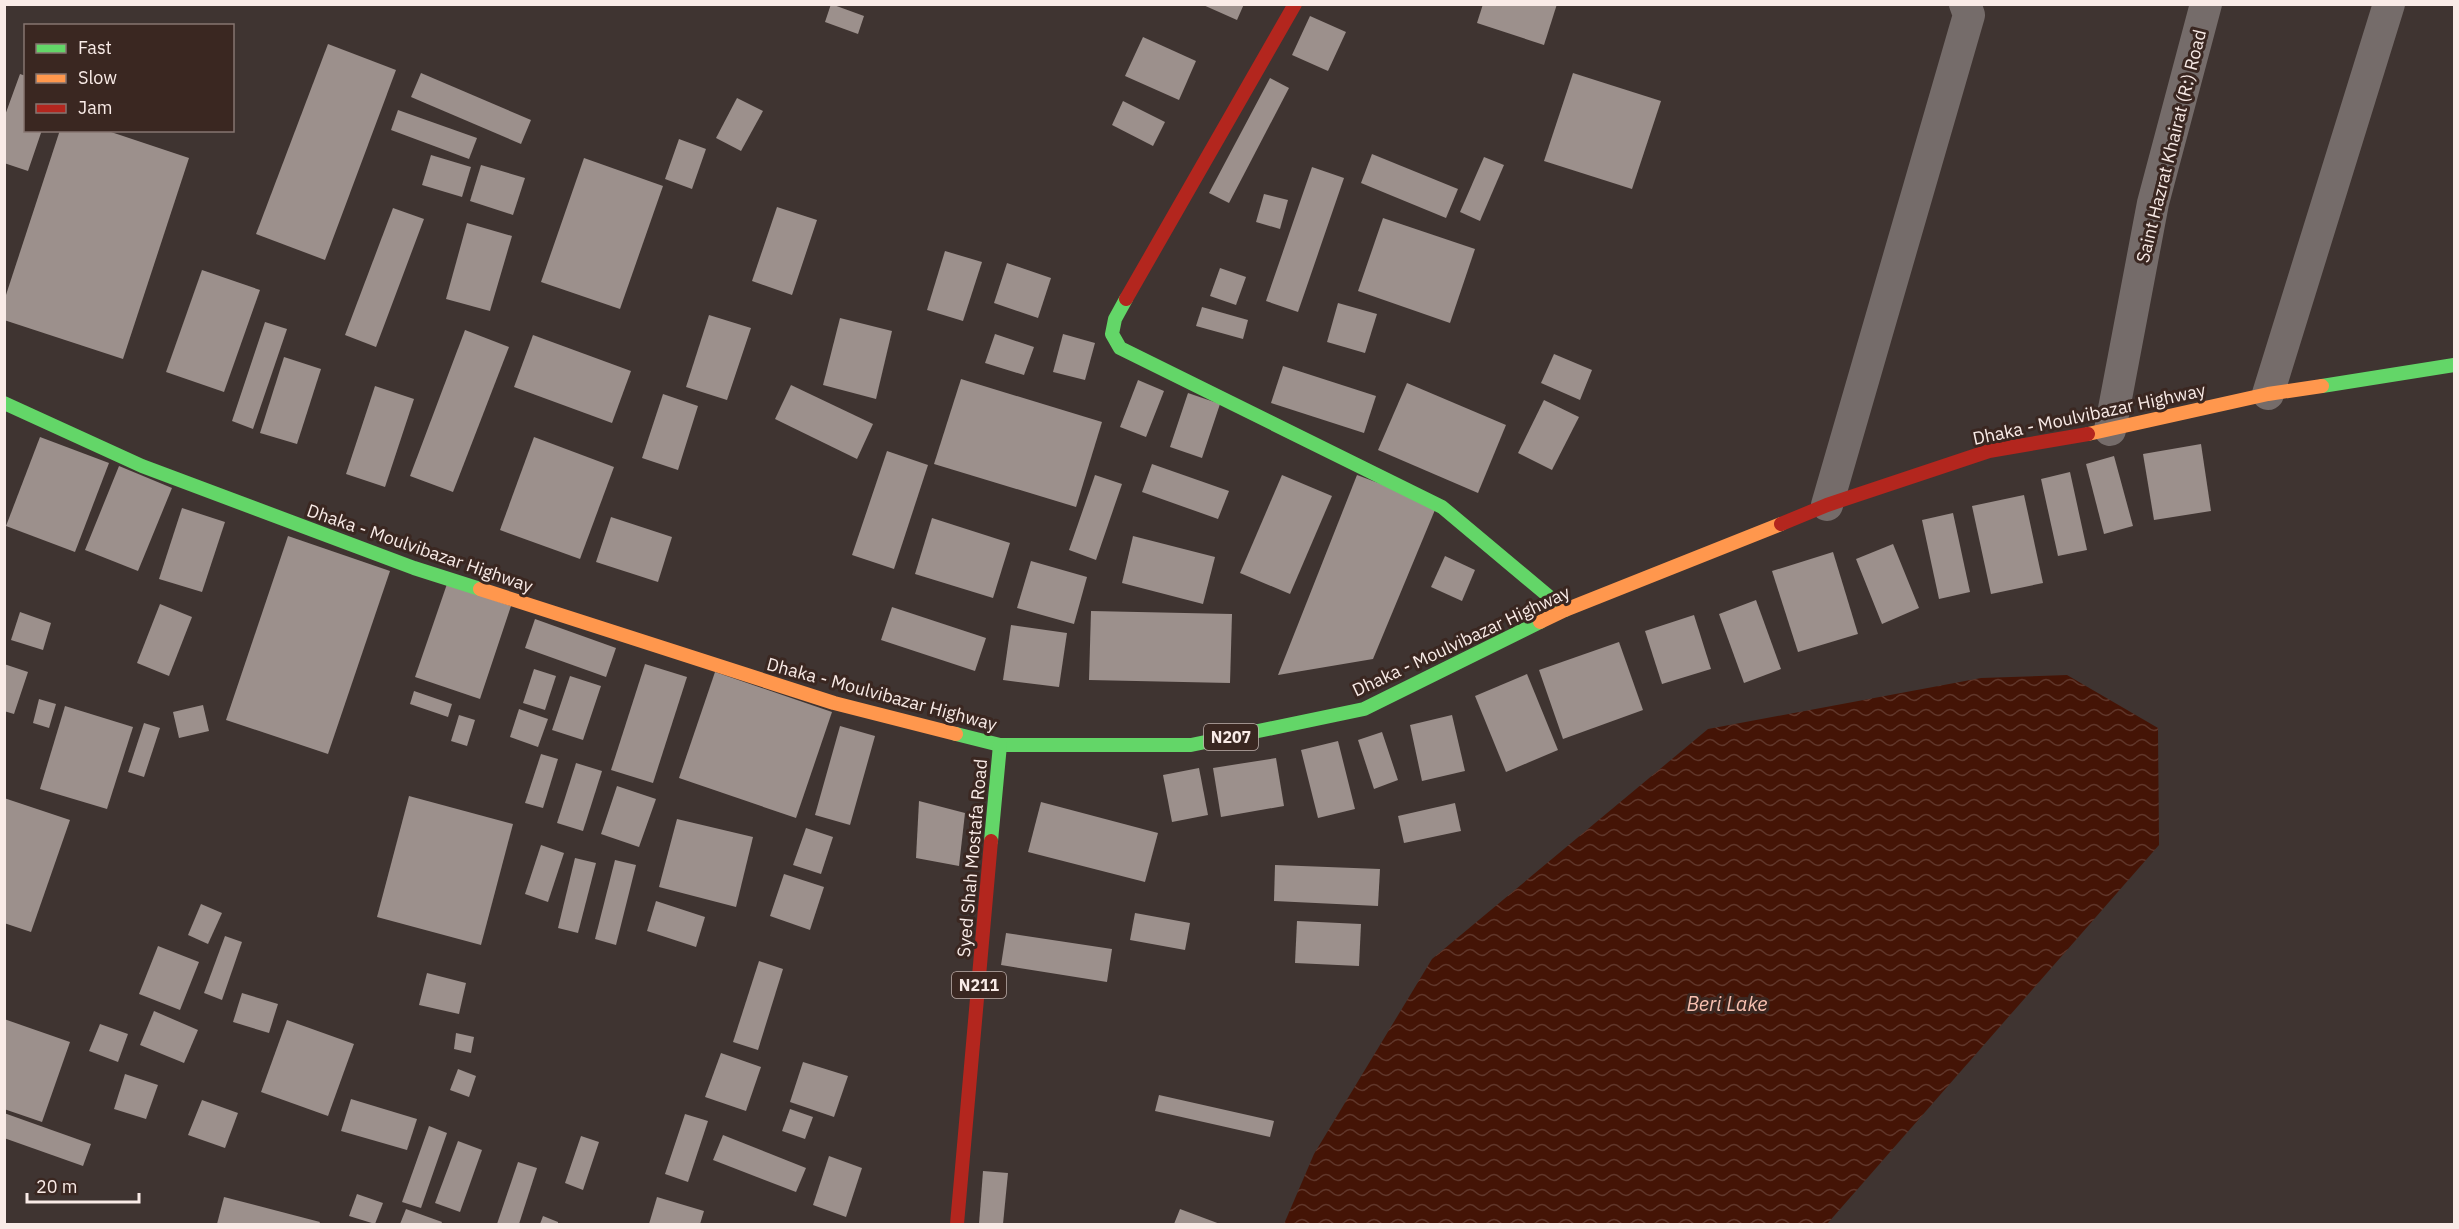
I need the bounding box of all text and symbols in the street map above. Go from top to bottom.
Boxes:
legend [24,24,234,132]
street label: Saint Hazrat Khairat (R:) Road [2131,27,2211,265]
text: Fast [78,36,112,59]
text: Slow [78,66,117,89]
text: Jam [78,96,113,119]
street label: Dhaka - Moulvibazar Highway [1970,378,2208,450]
street label: Dhaka - Moulvibazar Highway [304,498,536,598]
street label: Dhaka - Moulvibazar Highway [1349,580,1573,702]
street label: Dhaka - Moulvibazar Highway [764,652,1000,736]
road number: N207 [1204,724,1258,750]
street label: Syed Shah Mostafa Road [952,758,992,958]
road number: N211 [952,972,1006,998]
water label: Beri Lake [1686,990,1768,1017]
scale bar [27,1166,140,1204]
text: 20 m [36,1175,78,1198]

